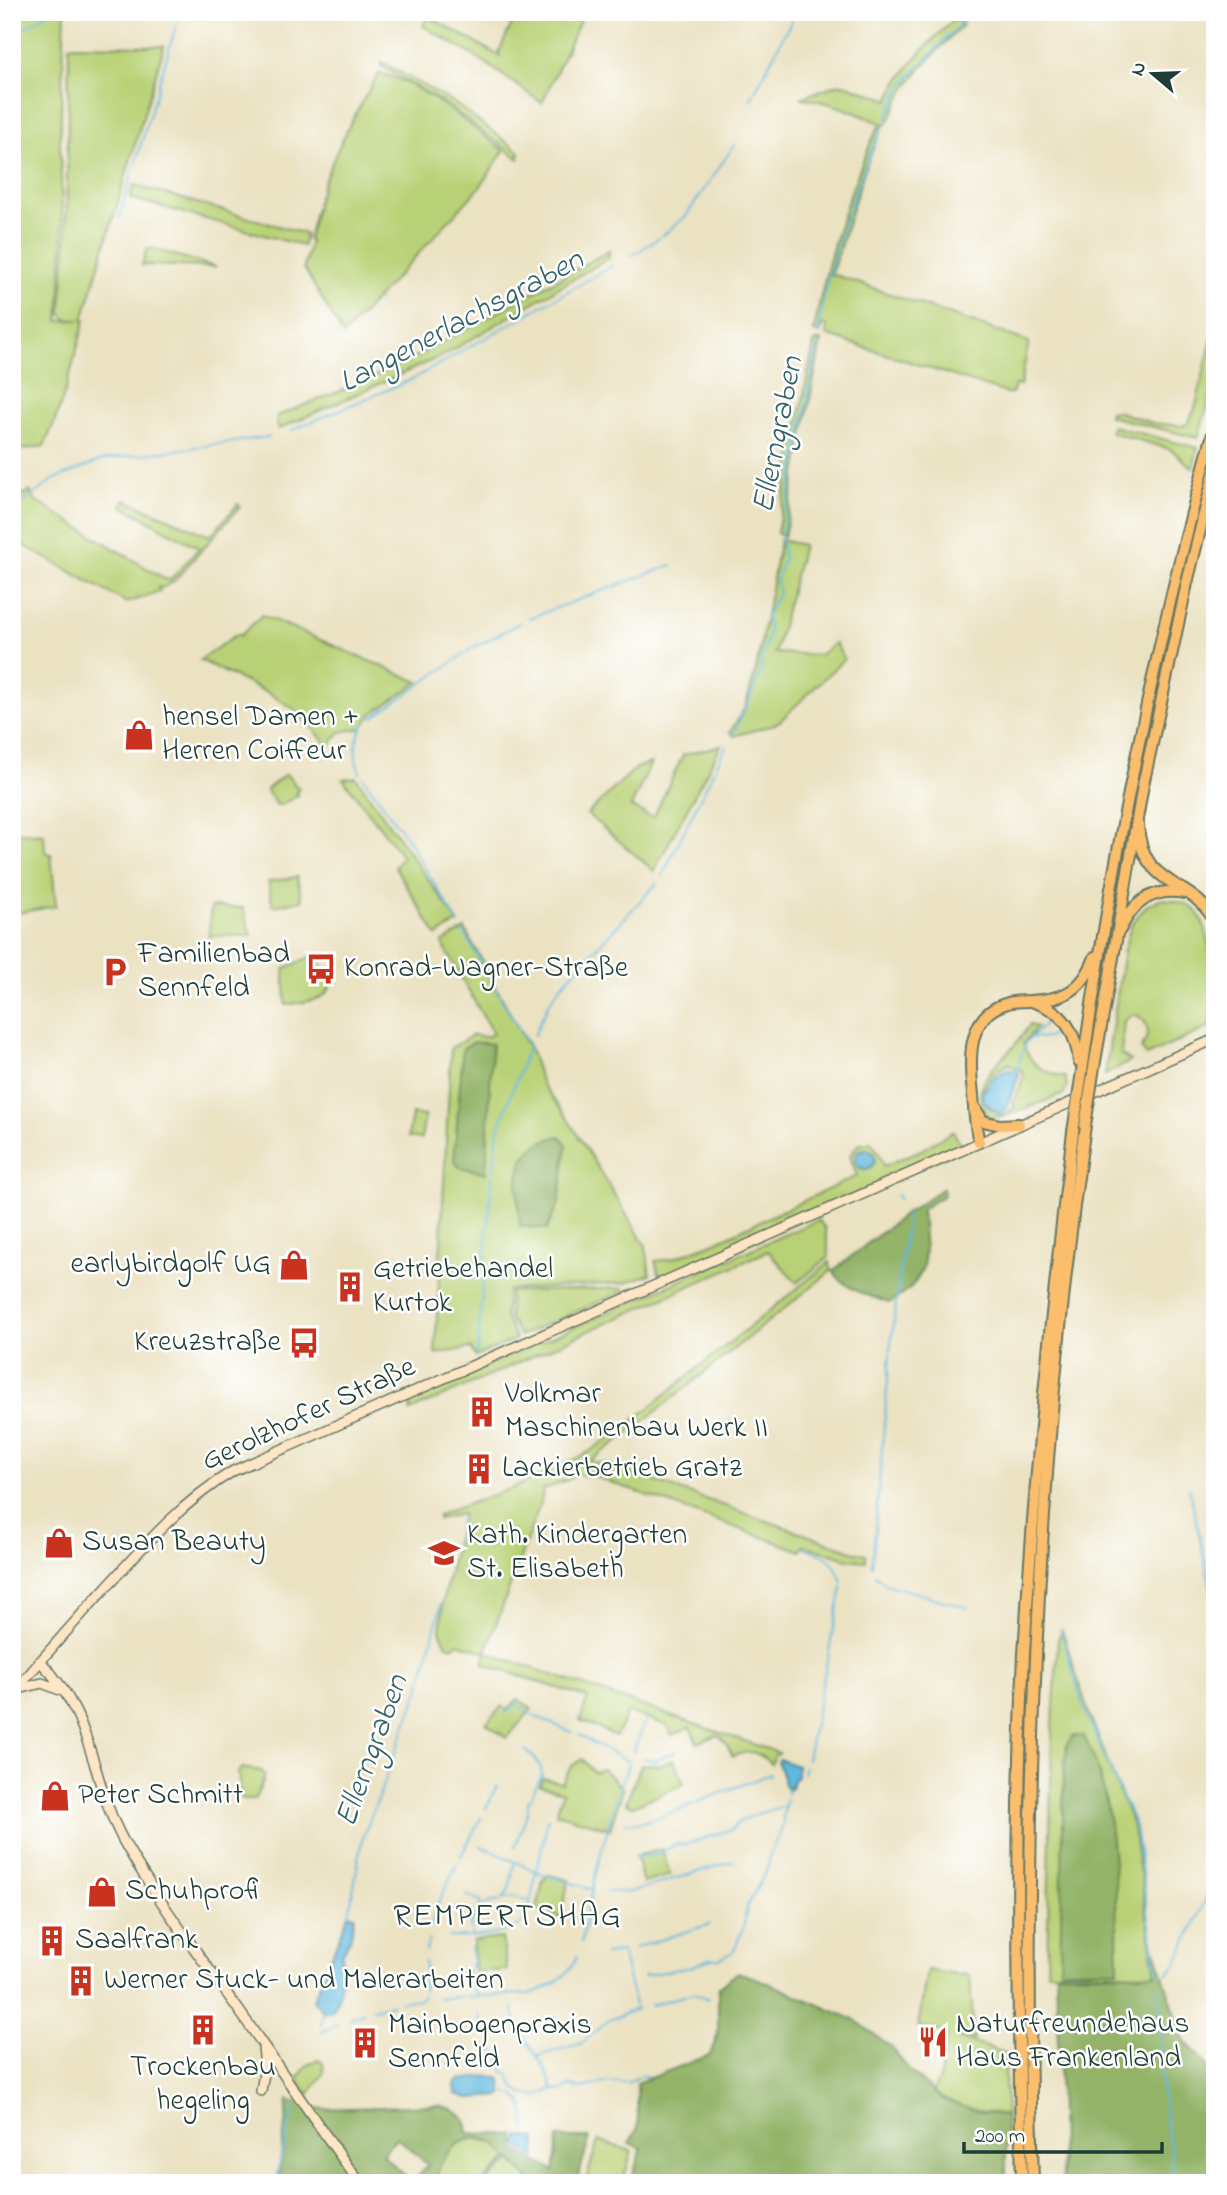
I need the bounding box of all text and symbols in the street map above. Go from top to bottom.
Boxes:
north arrow [1118,38,1188,108]
text: N [1124,59,1154,80]
water label: Langenerlachsgraben [331,237,594,406]
water label: Ellerngraben [741,351,817,517]
place label: hensel Damen + Herren Coiffeur [162,696,359,774]
shop icon: hensel Damen + Herren Coiffeur [122,718,156,752]
place label: Familienbad Sennfeld [137,933,290,1011]
place label: Konrad-Wagner-Straße [344,947,629,991]
bus stop icon: Konrad-Wagner-Straße [304,952,338,986]
parking icon: Familienbad Sennfeld [98,955,132,989]
place label: earlybirdgolf UG [71,1243,271,1287]
shop icon: earlybirdgolf UG [277,1248,311,1282]
place label: Getriebehandel Kurtok [373,1248,553,1326]
building icon: Getriebehandel Kurtok [333,1270,367,1304]
place label: Kreuzstraße [134,1321,282,1365]
bus stop icon: Kreuzstraße [287,1326,321,1360]
street label: Gerolzhofer Straße [195,1346,424,1484]
place label: Volkmar Maschinenbau Werk II [504,1373,768,1451]
building icon: Volkmar Maschinenbau Werk II [465,1395,499,1429]
place label: Lackierbetrieb Gratz [502,1447,742,1491]
building icon: Lackierbetrieb Gratz [462,1452,496,1486]
place label: Kath. Kindergarten St. Elisabeth [467,1514,687,1592]
place label: Susan Beauty [82,1521,266,1565]
shop icon: Susan Beauty [42,1526,76,1560]
school or university icon: Kath. Kindergarten St. Elisabeth [427,1536,461,1570]
water label: Ellerngraben [324,1667,423,1834]
place label: Peter Schmitt [78,1774,243,1818]
shop icon: Peter Schmitt [38,1779,72,1813]
place label: Schuhprofi [125,1870,264,1914]
shop icon: Schuhprofi [85,1875,119,1909]
district label: REMPERTSHAG [393,1894,623,1941]
place label: Saalfrank [75,1919,199,1963]
building icon: Saalfrank [35,1924,69,1958]
place label: Werner Stuck- und Malerarbeiten [104,1959,504,2003]
building icon: Werner Stuck- und Malerarbeiten [64,1964,98,1998]
place label: Naturfreundehaus Haus Frankenland [956,2003,1190,2081]
place label: Mainbogenpraxis Sennfeld [388,2004,592,2082]
building icon: Trockenbau hegeling [186,2013,220,2047]
restaurant icon: Naturfreundehaus Haus Frankenland [916,2025,950,2059]
building icon: Mainbogenpraxis Sennfeld [348,2026,382,2060]
place label: Trockenbau hegeling [130,2046,276,2124]
scale bar [964,2111,1162,2155]
text: 200 m [975,2122,1025,2152]

